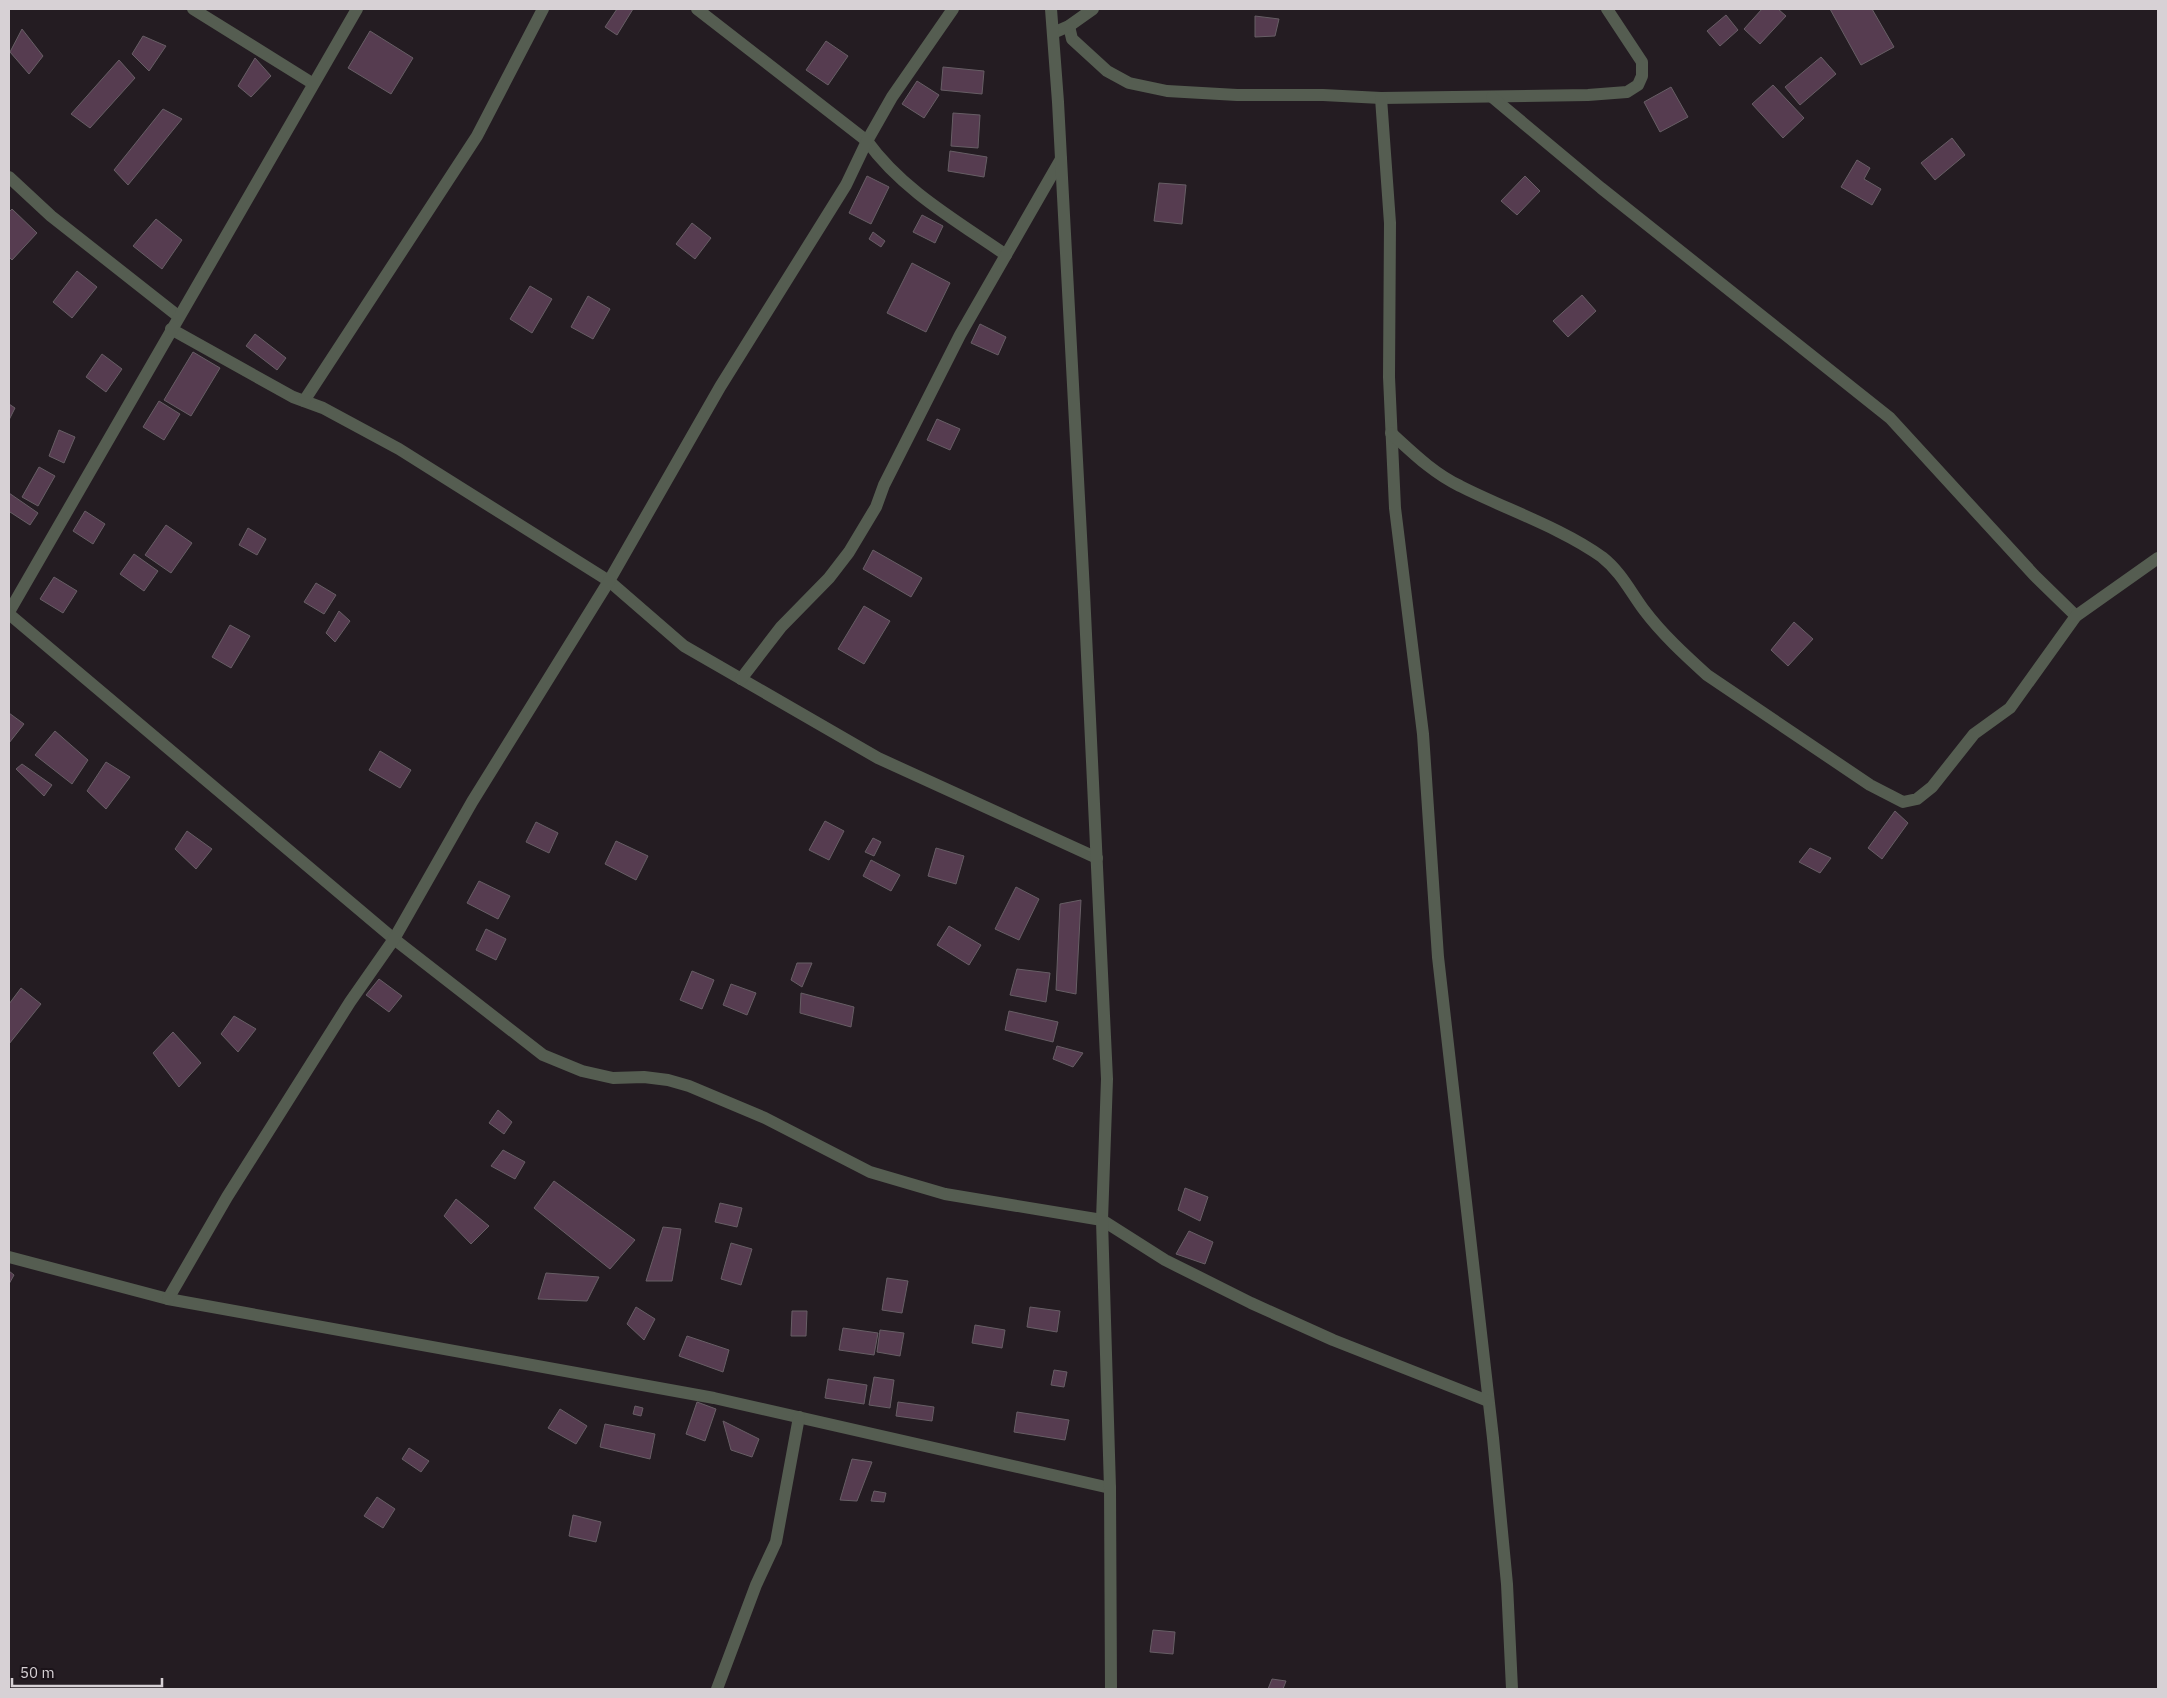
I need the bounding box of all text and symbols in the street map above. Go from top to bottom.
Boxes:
scale bar [12,1656,162,1688]
text: 50 m [20,1663,55,1682]

